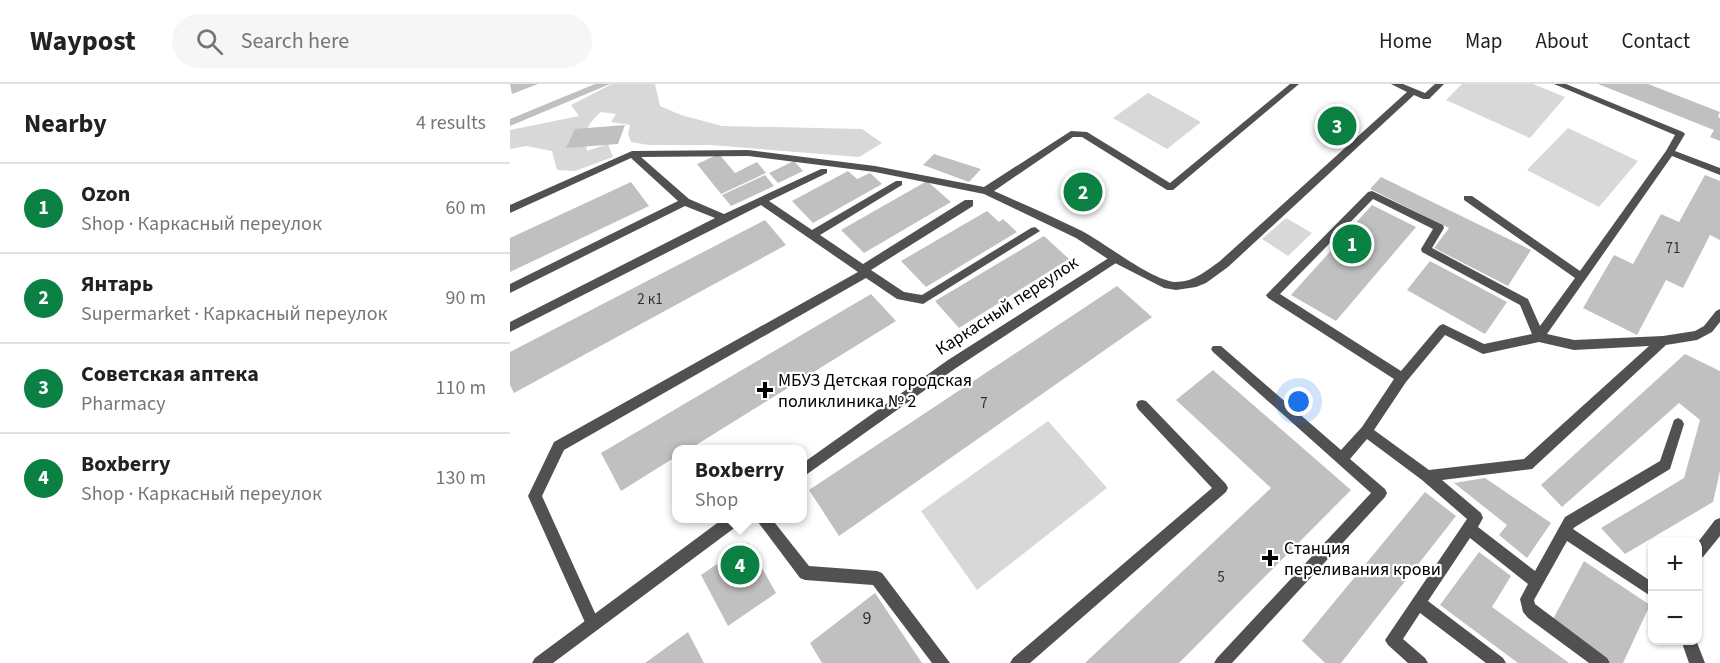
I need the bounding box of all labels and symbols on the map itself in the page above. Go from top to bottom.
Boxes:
pin: 3 [1318,104,1356,148]
pin: 2 [1064,170,1102,214]
pin: 1 [1332,222,1372,266]
house number: 71 [1666,238,1680,259]
street label: Каркасный переулок [931,250,1083,362]
house number: 2 к1 [637,289,663,310]
place label: МБУЗ Детская городская поликлиника № 2 [778,368,972,414]
marker: МБУЗ Детская городская поликлиника № 2 [756,381,774,399]
your location [1284,387,1313,416]
house number: 7 [980,393,988,414]
place label: Станция переливания крови [1284,536,1441,582]
pin: 4 [720,542,760,588]
marker: Станция переливания крови [1261,549,1279,567]
house number: 5 [1217,567,1225,588]
house number: 9 [863,606,872,631]

